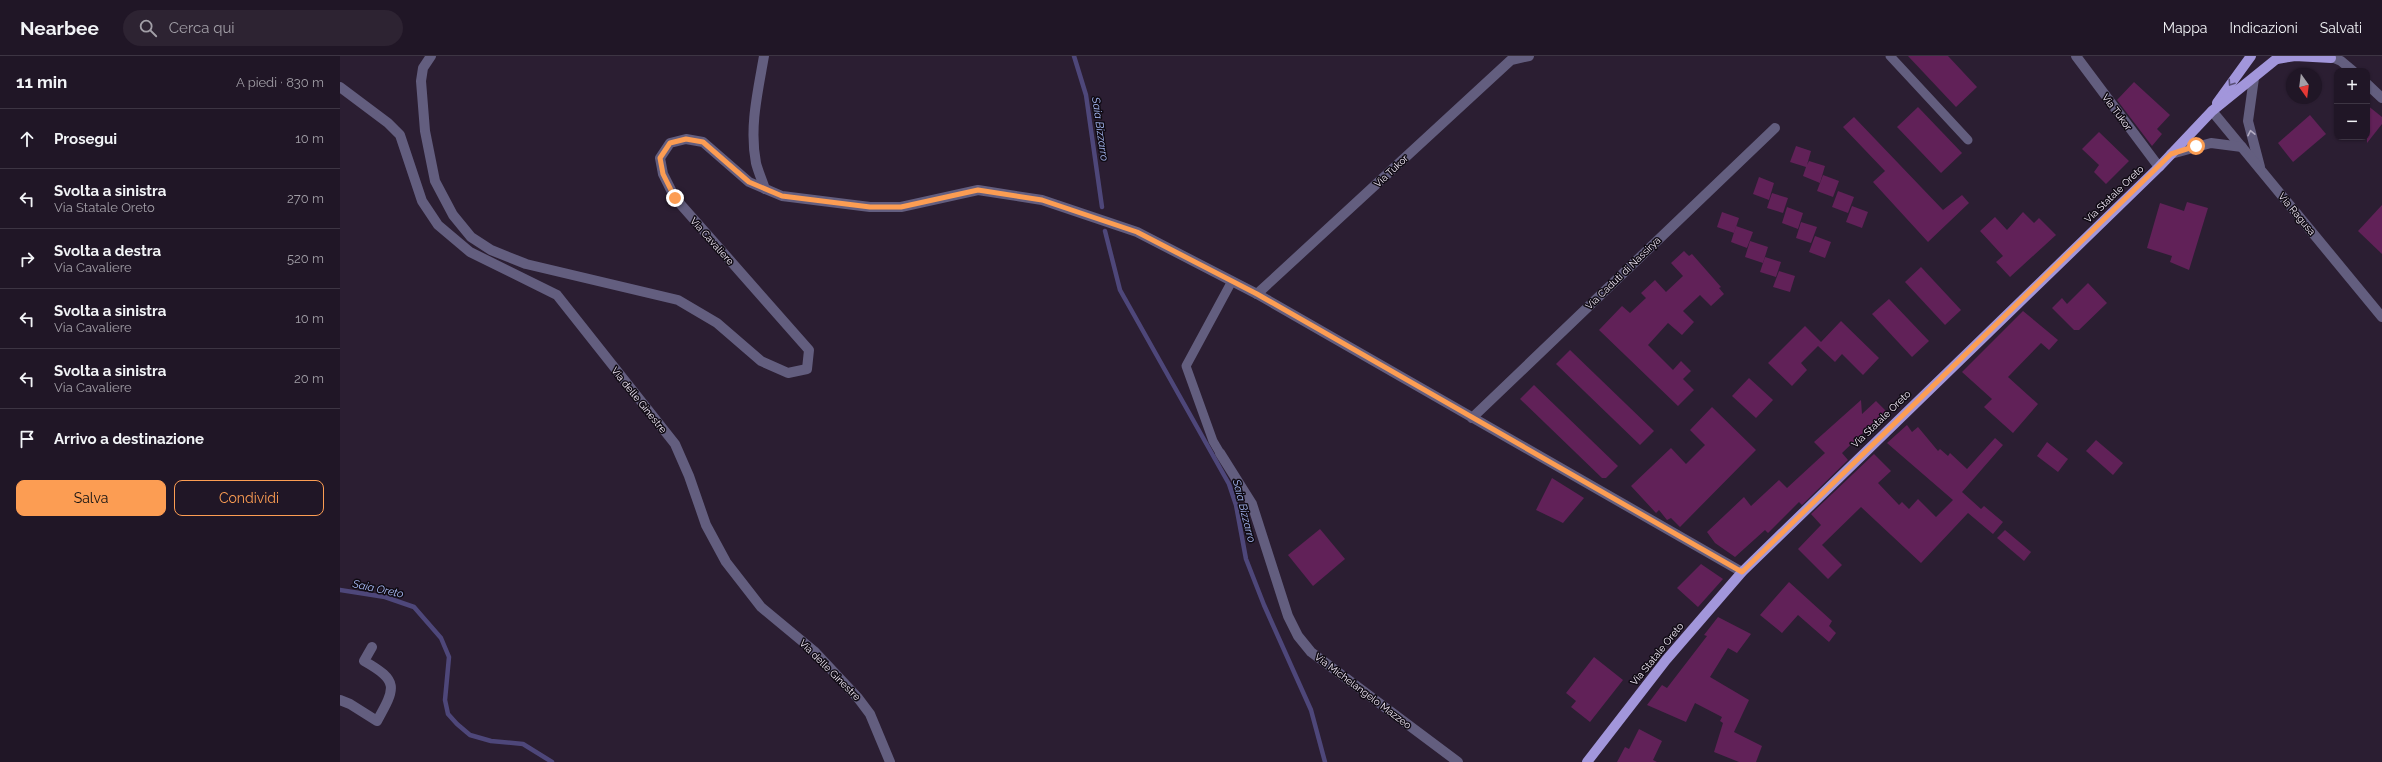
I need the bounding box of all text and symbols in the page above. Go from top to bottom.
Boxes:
search box [123,10,403,46]
text: Nearbee [20,17,99,39]
icon: search [137,17,159,39]
text: Cerca qui [169,19,235,37]
text: Mappa [2163,20,2208,36]
text: Indicazioni [2230,20,2298,36]
text: Salvati [2320,20,2362,36]
north arrow [2286,68,2322,104]
map controls [2334,68,2370,140]
button: + [2334,68,2370,104]
text: 11 min [16,72,67,92]
text: A piedi · 830 m [236,75,324,90]
one-way arrow [2228,79,2236,86]
street label: Via Tukor [2100,92,2134,133]
water label: Saia Bizzarro [1089,95,1111,162]
button: − [2334,104,2370,140]
icon: ahead [16,128,38,150]
text: Prosegui [54,130,117,148]
one-way arrow [2247,130,2255,136]
text: 10 m [295,131,324,146]
route start [2187,137,2205,155]
street label: Via Tukor [1372,152,1411,189]
street label: Via Statale Oreto [2082,163,2146,225]
text: Svolta a sinistra [54,182,166,200]
icon: left [16,188,38,210]
route end [666,189,684,207]
text: 270 m [287,191,324,206]
street label: Via Ragusa [2276,191,2318,237]
text: Via Statale Oreto [54,200,155,215]
street label: Via Cavaliere [688,215,736,267]
street label: Via Caduti di Nassirya [1583,234,1663,312]
text: Svolta a destra [54,242,161,260]
icon: right [16,248,38,270]
text: 520 m [287,251,324,266]
text: Via Cavaliere [54,260,132,275]
text: Svolta a sinistra [54,302,166,320]
icon: left [16,308,38,330]
text: 10 m [295,311,324,326]
text: Via Cavaliere [54,320,132,335]
text: Svolta a sinistra [54,362,166,380]
street label: Via delle Ginestre [609,365,669,435]
icon: left [16,368,38,390]
text: 20 m [294,371,324,386]
text: Via Cavaliere [54,380,132,395]
street label: Via Statale Oreto [1849,388,1913,450]
icon: arrive [16,428,38,450]
text: Arrivo a destinazione [54,430,204,448]
water label: Saia Bizzarro [1230,477,1258,544]
button: Salva [16,480,166,516]
button: Condividi [174,480,324,516]
water label: Saia Oreto [350,577,405,601]
street label: Via Statale Oreto [1628,620,1686,688]
street label: Via delle Ginestre [797,637,863,703]
street label: Via Michelangelo Mazzeo [1313,651,1414,731]

